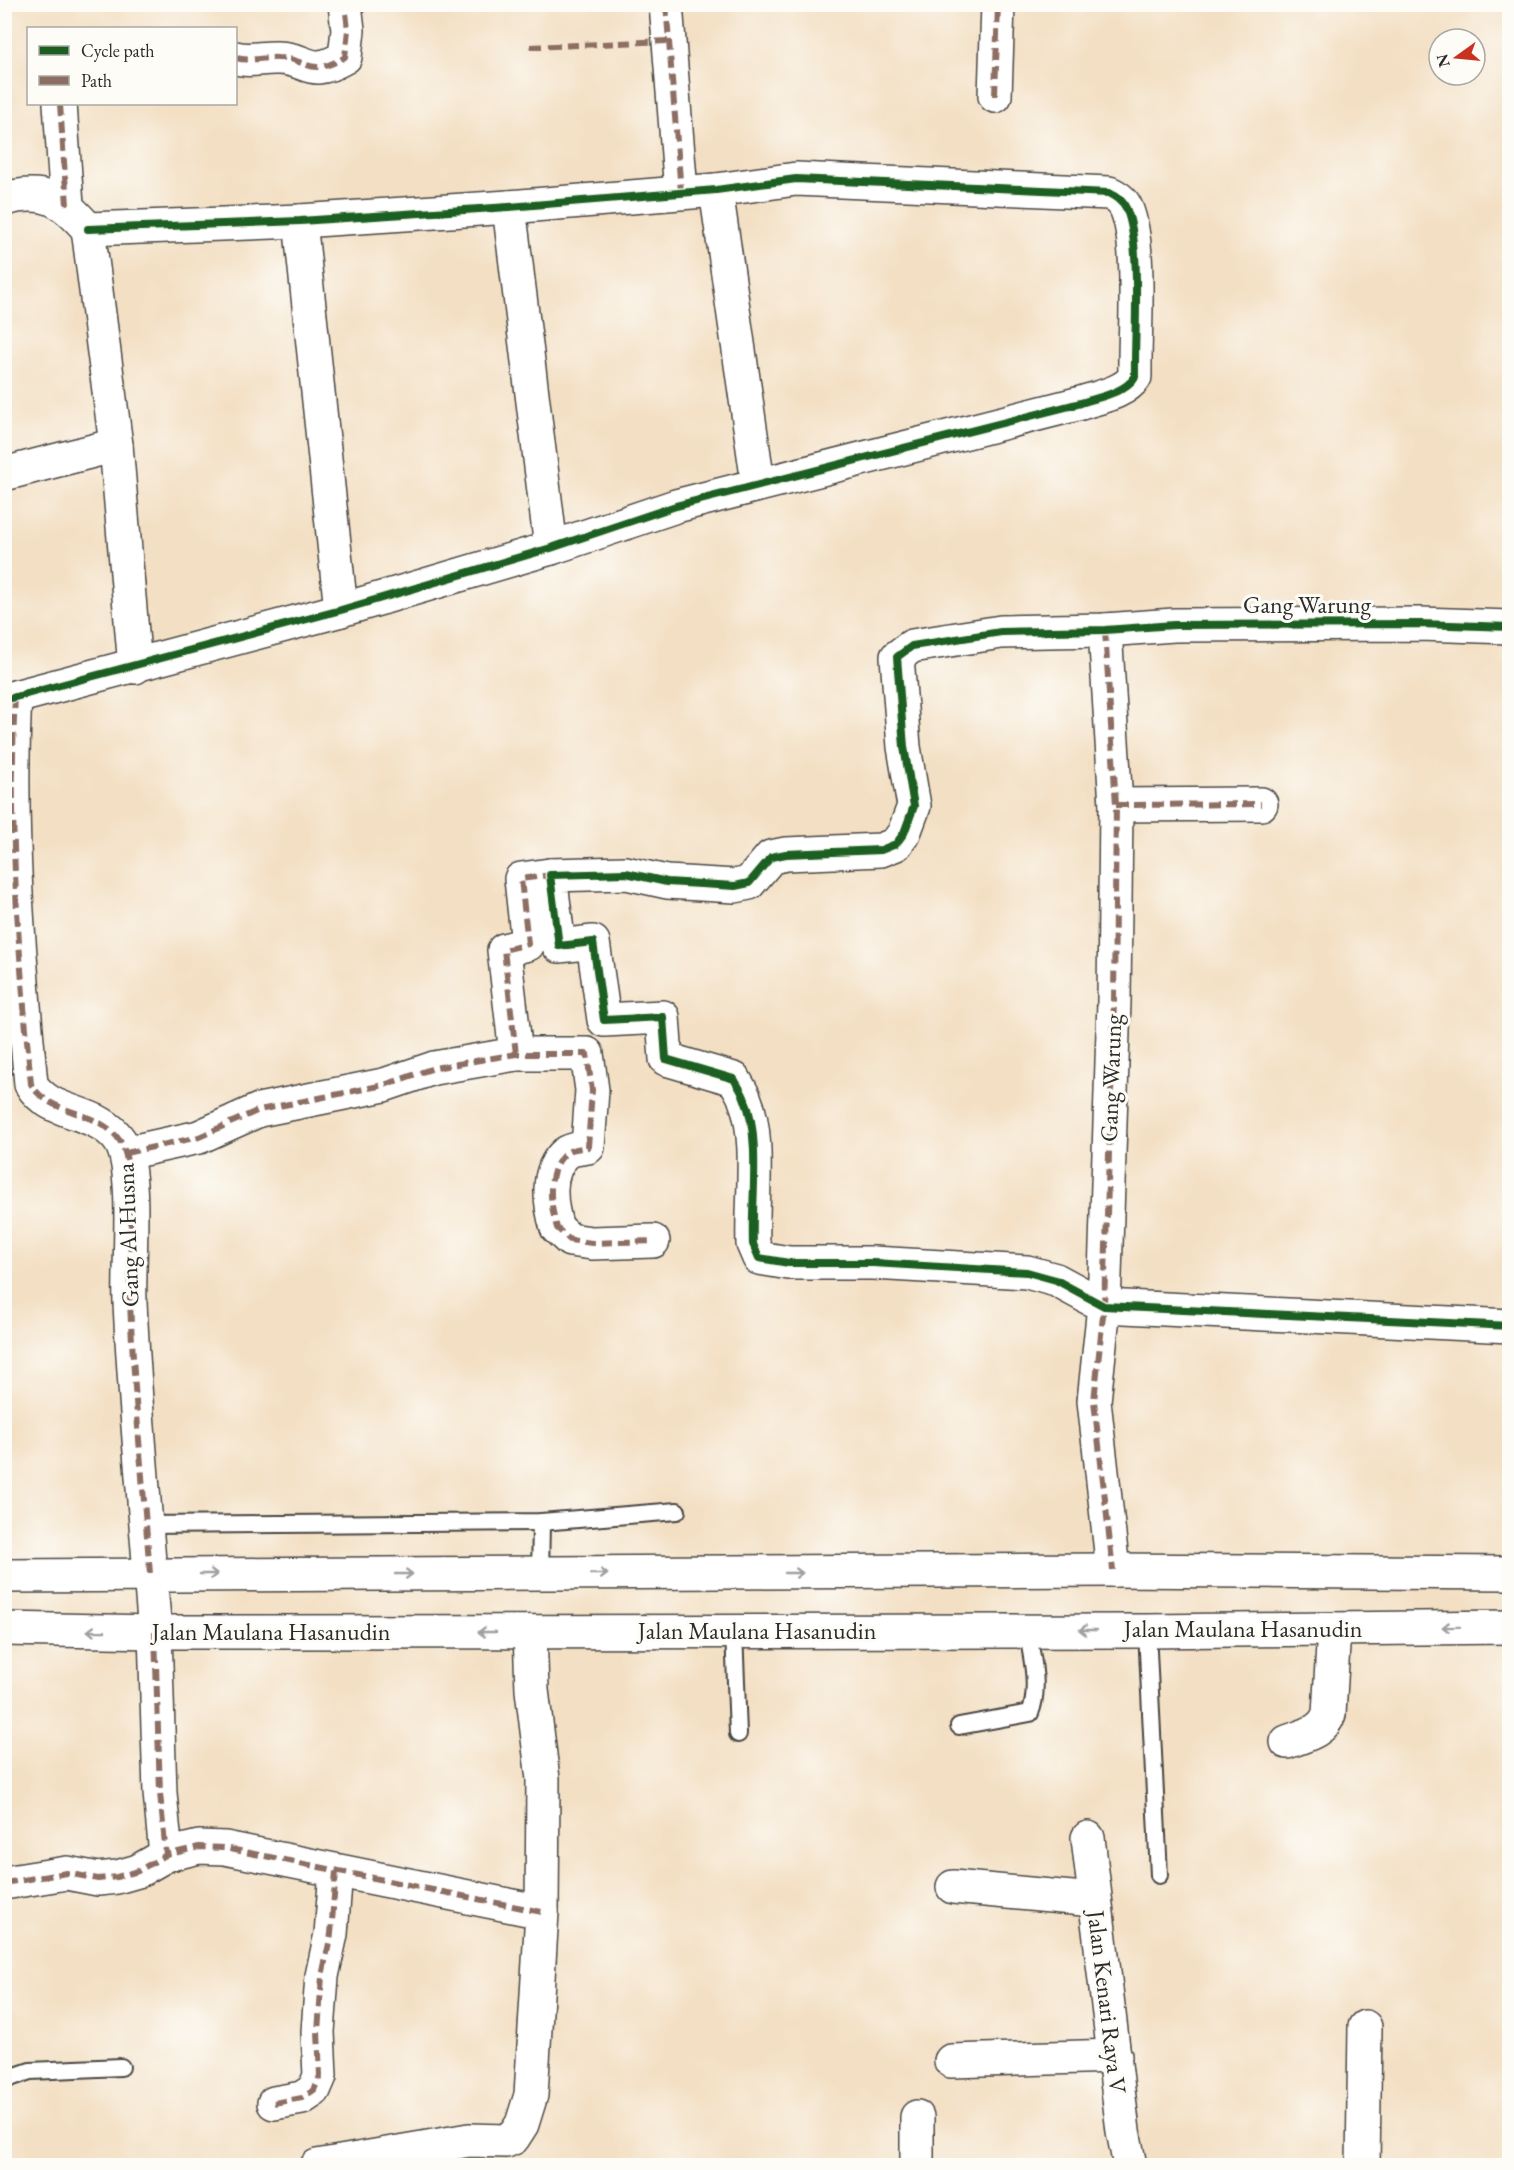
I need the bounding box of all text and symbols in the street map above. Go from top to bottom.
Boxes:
legend [27,27,237,105]
north arrow [1427,27,1487,87]
text: Cycle path [81,39,155,62]
text: N [1431,52,1455,70]
text: Path [81,69,112,92]
street label: Gang Warung [1243,589,1372,620]
street label: Gang Warung [1093,1013,1128,1142]
street label: Gang Al Husna [109,1162,146,1308]
one-way arrow [783,1567,803,1579]
one-way arrow [198,1568,218,1580]
one-way arrow [393,1568,413,1580]
one-way arrow [588,1568,608,1580]
street label: Jalan Maulana Hasanudin [1122,1613,1363,1644]
street label: Jalan Maulana Hasanudin [636,1615,877,1646]
street label: Jalan Maulana Hasanudin [150,1616,391,1647]
one-way arrow [1442,1622,1462,1633]
one-way arrow [1079,1624,1099,1636]
one-way arrow [87,1625,107,1637]
one-way arrow [477,1626,497,1638]
street label: Jalan Kenari Raya V [1081,1907,1134,2096]

